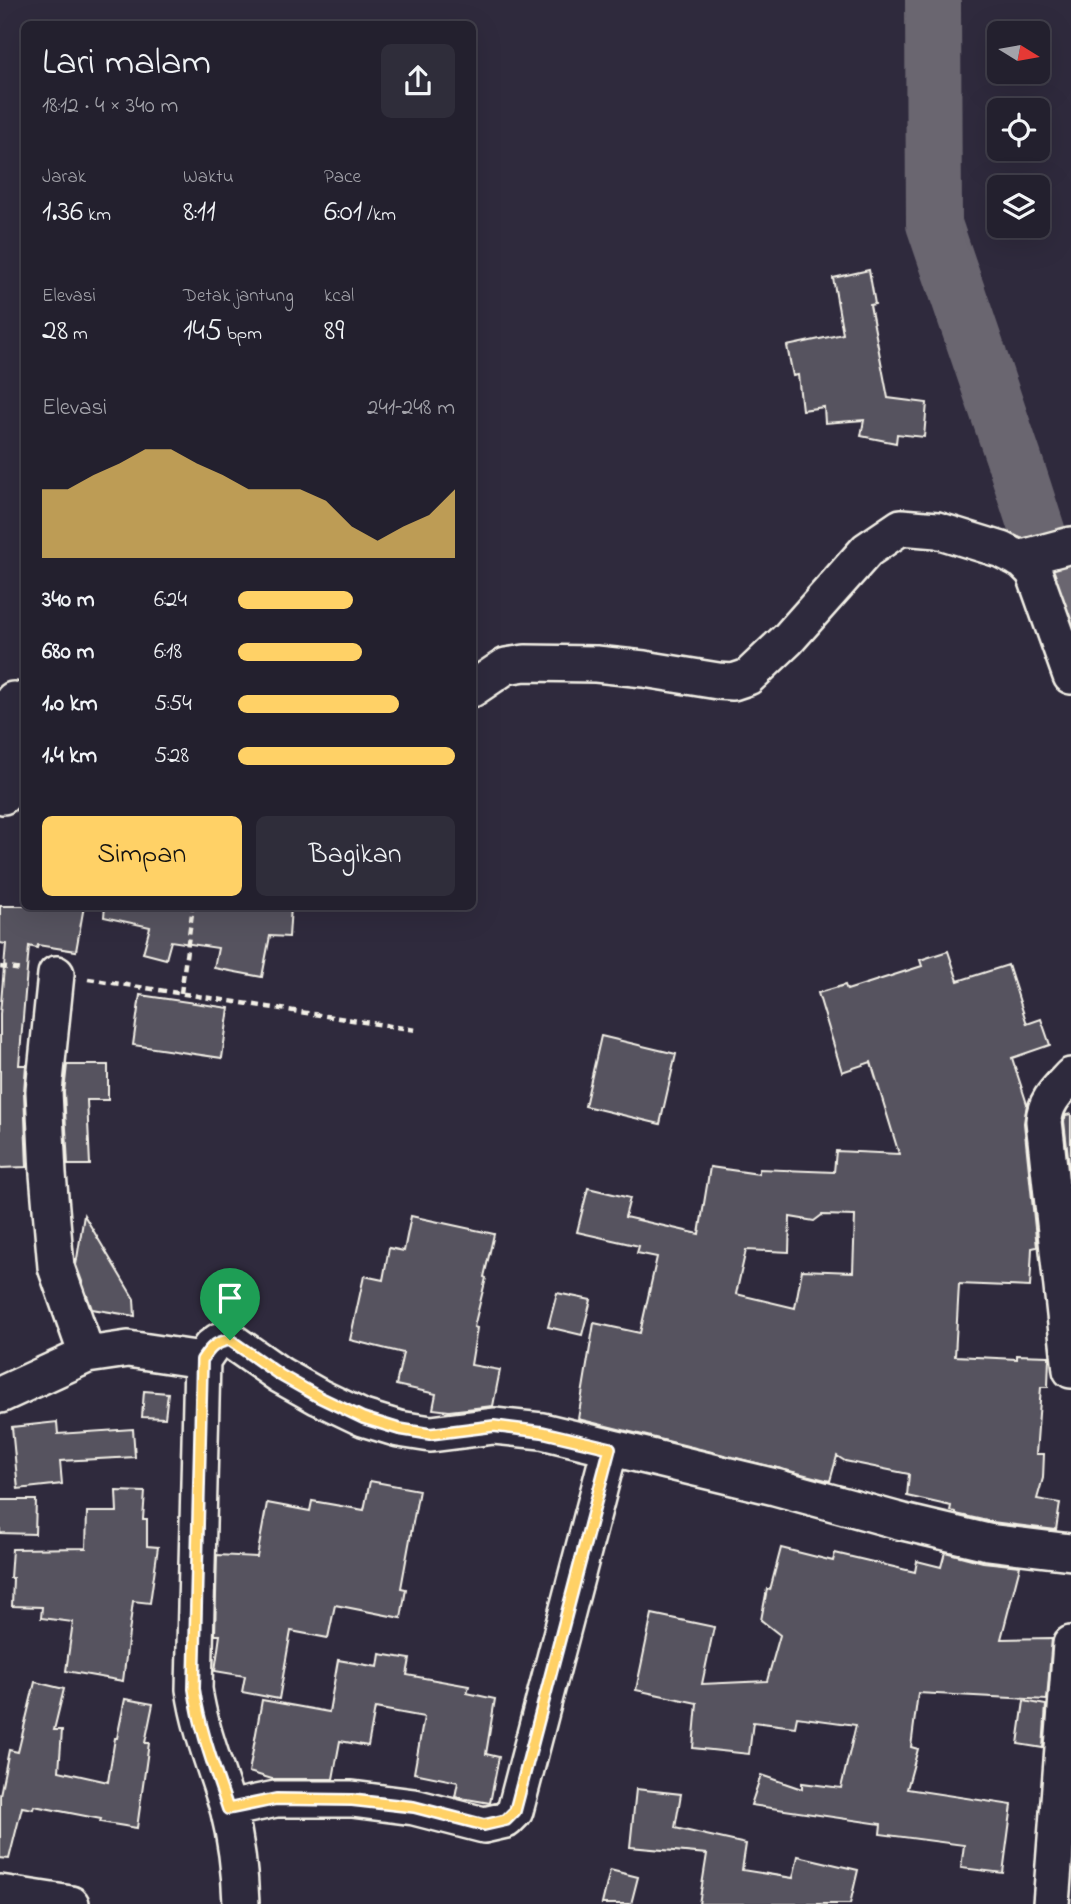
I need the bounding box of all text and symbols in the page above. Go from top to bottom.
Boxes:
north arrow [987,21,1050,84]
map controls [987,21,1050,238]
text: Lari malam [42,36,211,92]
button: share [381,44,455,118]
text: 18:12 · 4 × 340 m [42,90,178,123]
button: locate [987,98,1050,161]
text: Jarak [42,164,86,191]
text: Waktu [183,164,234,191]
text: Pace [324,164,361,191]
button: layers [987,175,1050,238]
text: 1.36 [42,191,83,235]
text: 8:11 [183,191,216,235]
text: 6:01 [324,191,362,235]
text: km [83,202,111,229]
text: /km [362,202,396,229]
text: Elevasi [42,283,96,310]
text: Detak jantung [183,283,294,310]
text: kcal [324,283,354,310]
text: 28 [42,310,68,354]
text: 145 [183,310,222,354]
text: 89 [324,310,344,354]
text: m [68,321,88,348]
text: bpm [222,321,262,348]
text: Elevasi [42,392,107,425]
text: 241–248 m [367,392,455,425]
text: 340 m [42,584,95,617]
text: 6:24 [154,584,187,617]
text: 680 m [42,636,94,669]
text: 6:18 [154,636,182,669]
text: 1.0 km [42,688,98,721]
text: 5:54 [154,688,192,721]
text: 1.4 km [42,740,97,773]
text: 5:28 [154,740,189,773]
button: Simpan [42,816,242,896]
button: Bagikan [256,816,455,896]
pin [200,1268,260,1340]
icon: arrive [211,1279,249,1317]

